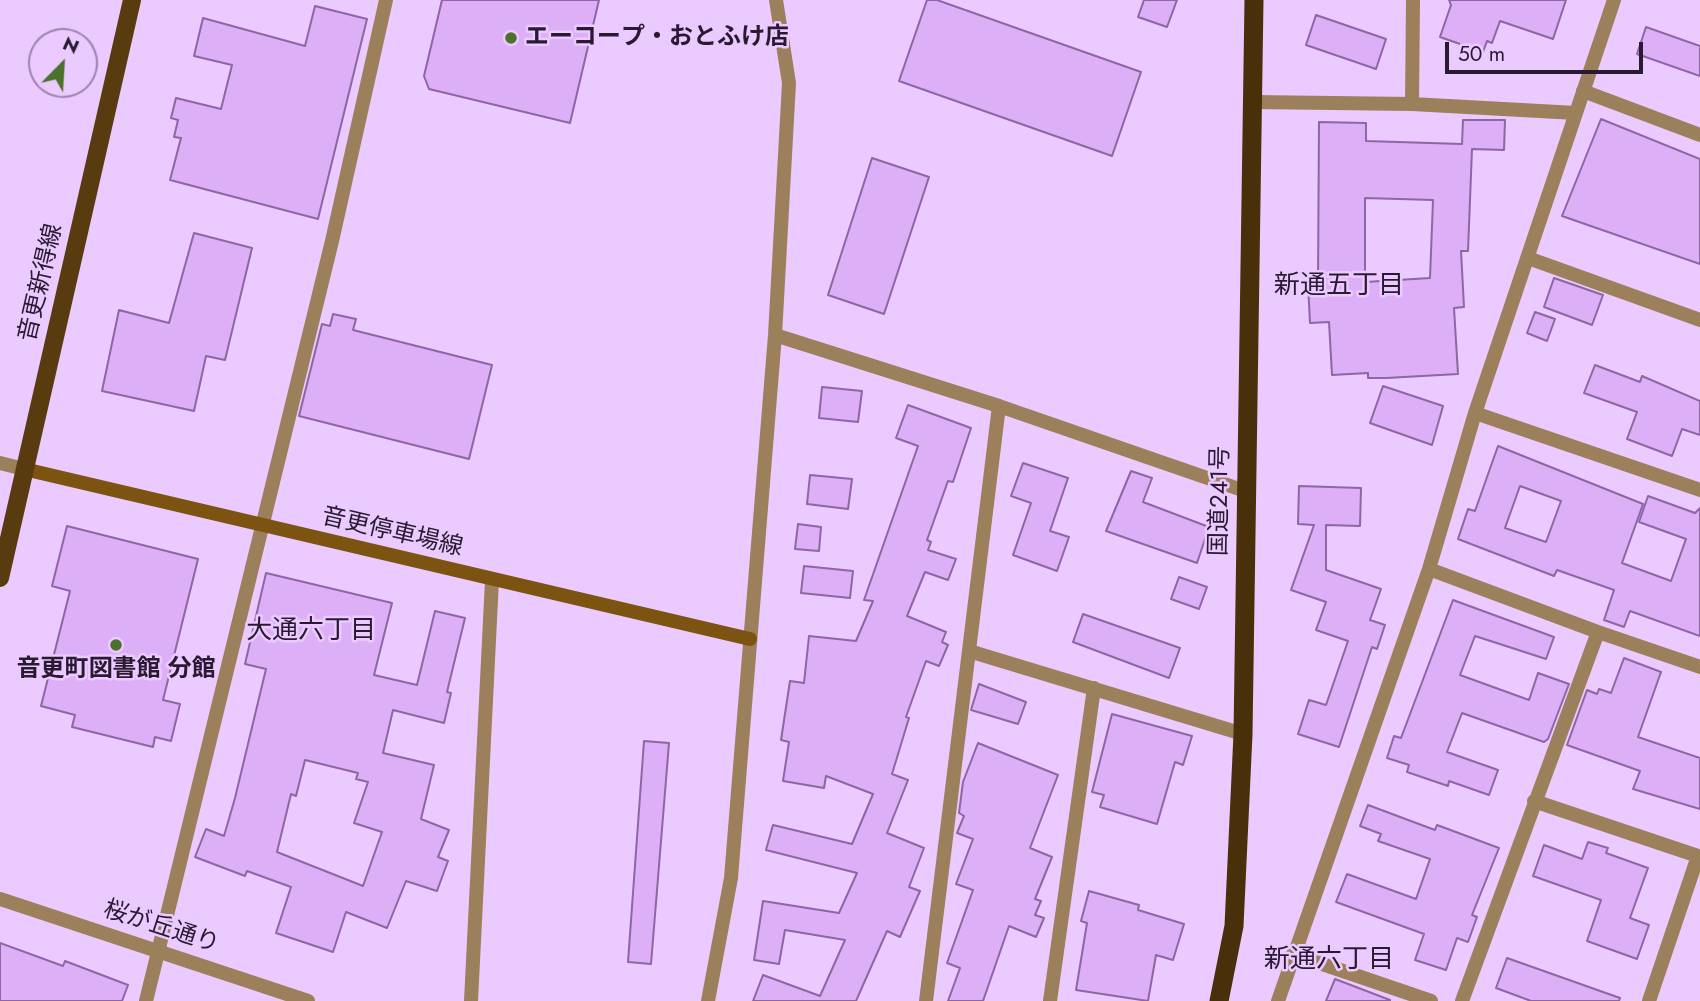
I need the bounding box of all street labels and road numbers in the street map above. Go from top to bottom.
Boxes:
street label: 音更新得線 [14,221,70,345]
street label: 国道241号 [1206,446,1236,556]
street label: 音更停車場線 [319,503,465,563]
street label: 桜が丘通り [99,896,223,960]

